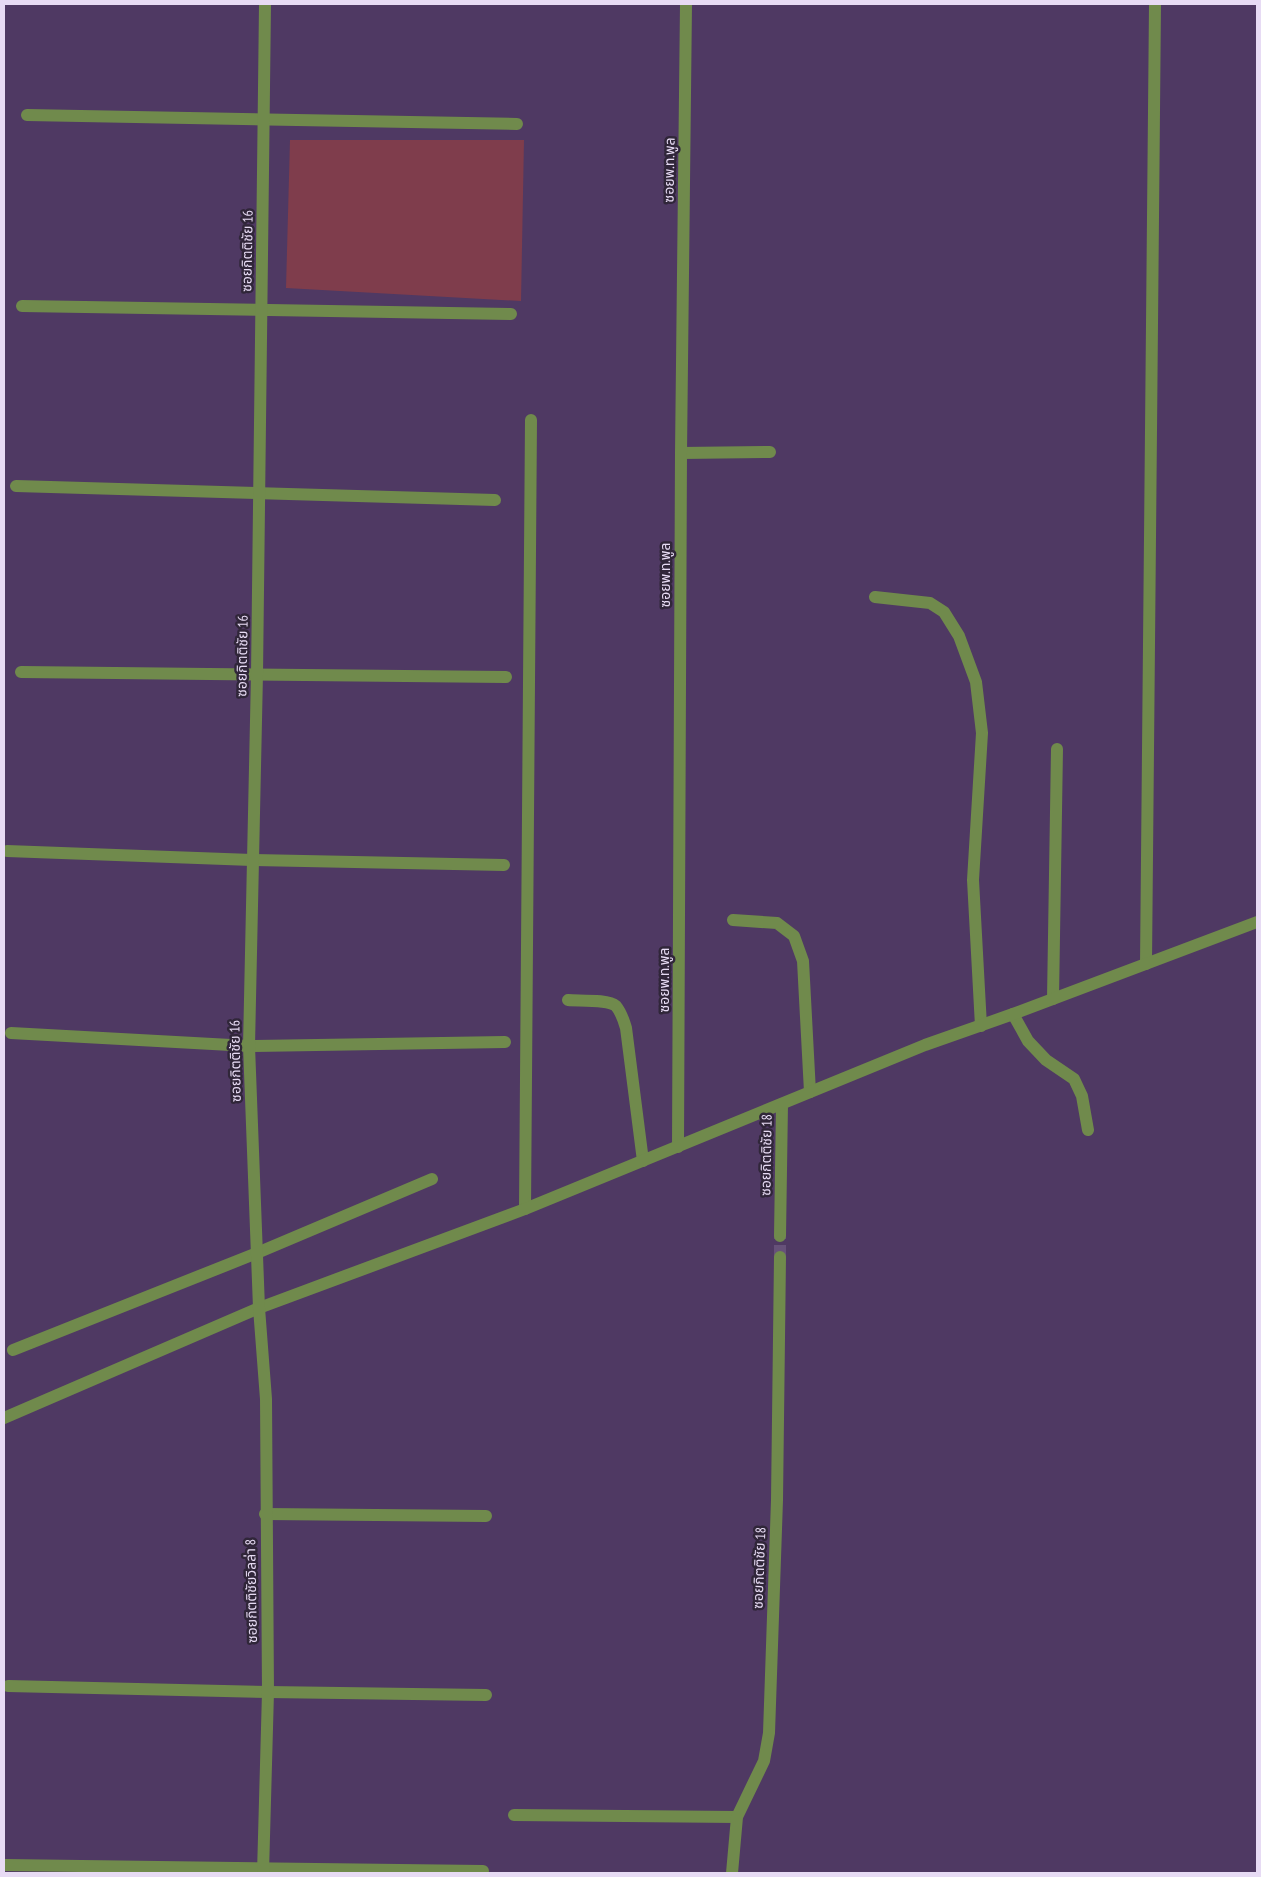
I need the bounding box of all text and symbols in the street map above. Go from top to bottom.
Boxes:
street label: ซอยพ.ท.พูล [659,137,679,203]
street label: ซอยกิตติชัย 16 [237,210,257,292]
street label: ซอยพ.ท.พูล [656,542,674,608]
street label: ซอยกิตติชัย 16 [232,615,252,697]
street label: ซอยพ.ท.พูล [655,947,673,1013]
street label: ซอยกิตติชัย 16 [225,1020,245,1102]
street label: ซอยกิตติชัย 18 [756,1114,776,1196]
street label: ซอยกิตติชัย 18 [749,1527,769,1609]
street label: ซอยกิตติชัยวิลล่า 8 [241,1539,261,1643]

